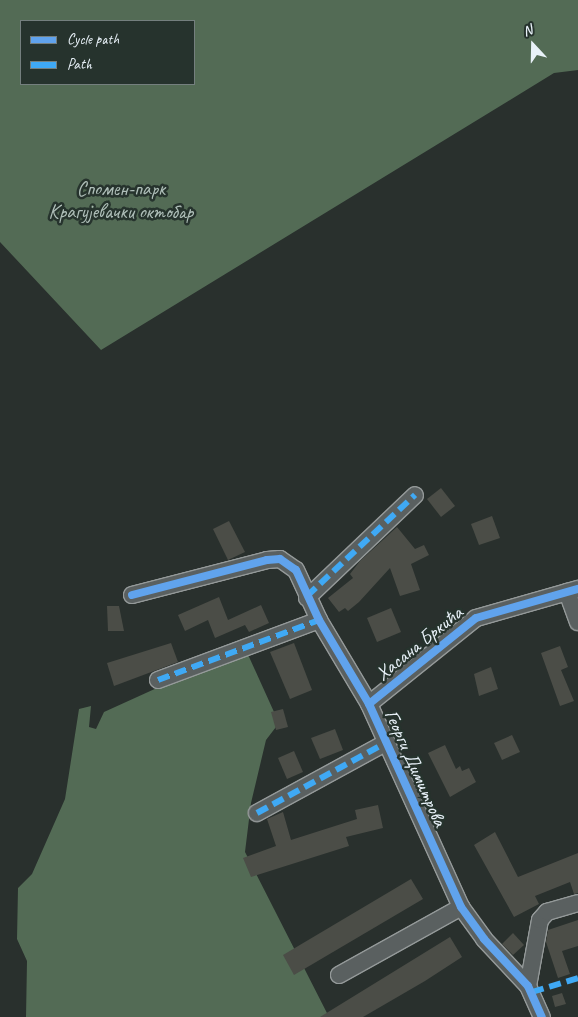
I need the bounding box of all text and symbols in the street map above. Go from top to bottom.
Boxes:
legend [20,20,195,85]
north arrow [508,20,558,70]
text: N [520,21,535,40]
text: Cycle path [67,30,119,49]
text: Path [67,55,92,74]
park label: Спомен-парк Крагујевачки октобар [49,177,193,224]
street label: Хасана Бркића [371,601,467,685]
street label: Георги Димитрова [379,705,453,831]

